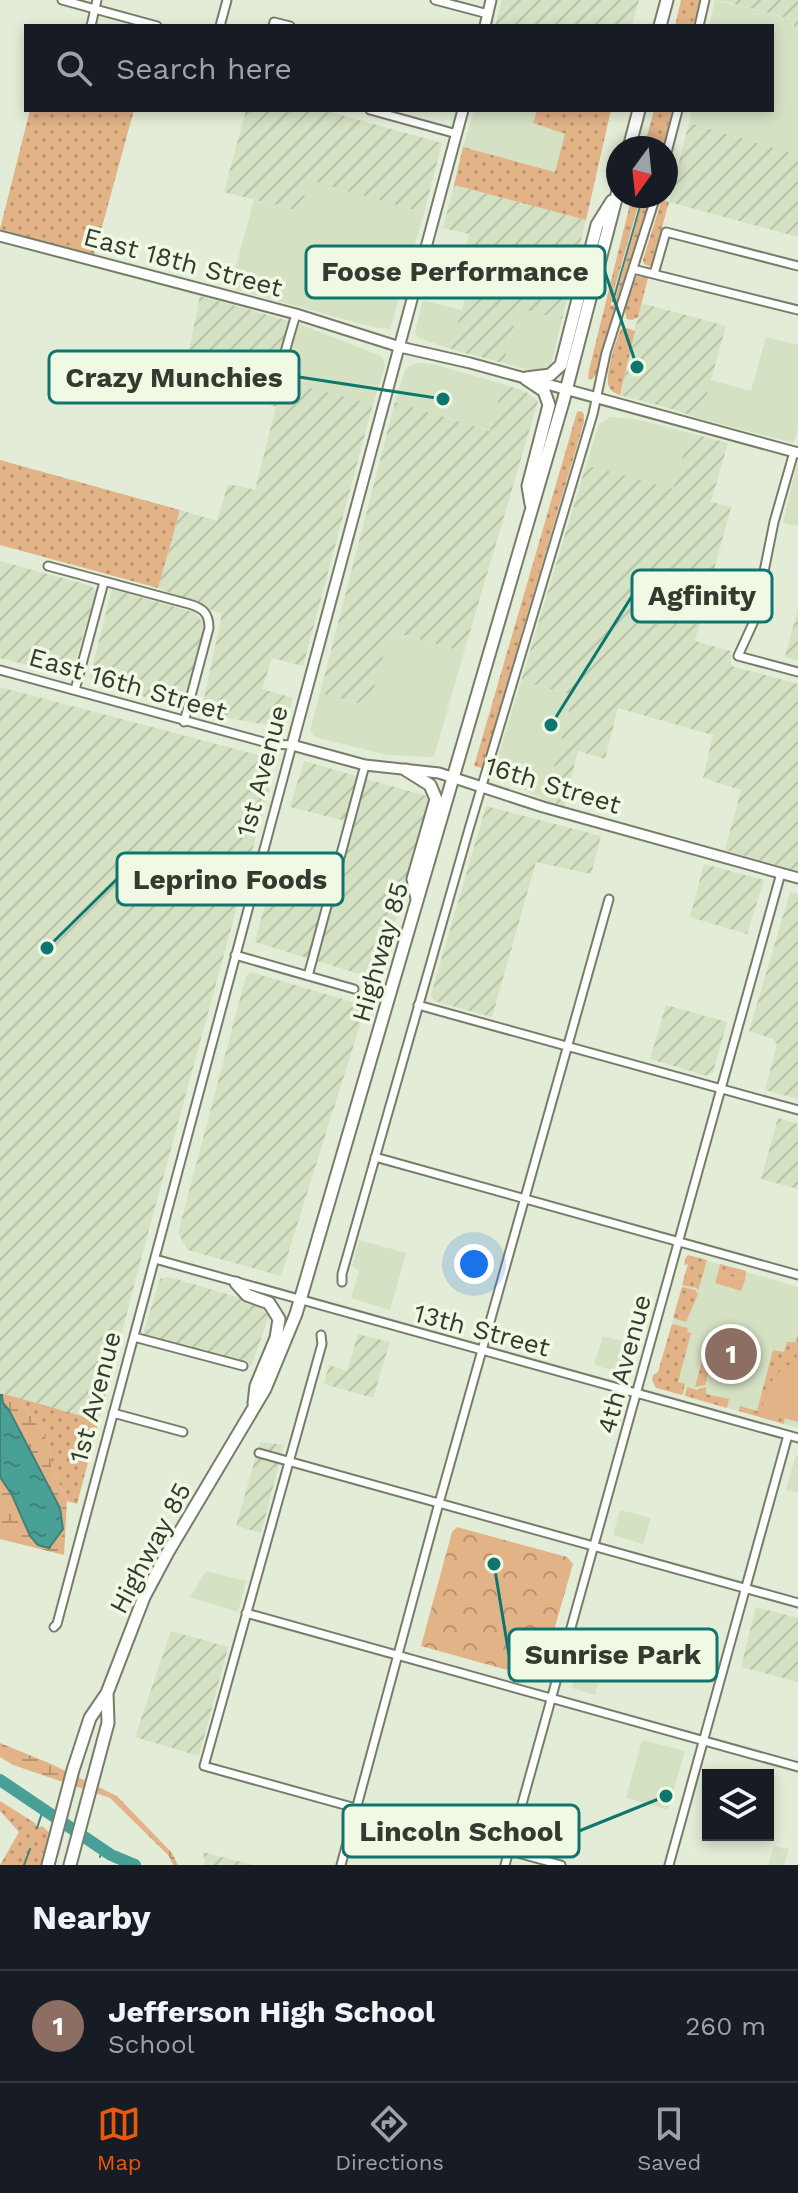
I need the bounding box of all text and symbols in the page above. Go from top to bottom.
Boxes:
search box [24,24,774,112]
icon: search [52,46,96,90]
text: Search here [116,51,292,86]
north arrow [606,136,678,208]
street label: East 18th Street [80,221,286,303]
callout: Foose Performance [306,246,605,298]
text: Foose Performance [321,255,589,288]
callout: Crazy Munchies [49,351,299,403]
text: Crazy Munchies [65,361,283,394]
callout: Agfinity [632,570,772,622]
text: Agfinity [648,579,756,612]
street label: East 16th Street [26,641,230,727]
street label: 1st Avenue [230,702,294,840]
street label: 16th Street [482,750,624,820]
callout: Leprino Foods [117,853,343,905]
text: Leprino Foods [133,863,327,896]
street label: Highway 85 [346,879,414,1025]
your location [454,1244,494,1284]
street label: 4th Avenue [591,1291,657,1437]
street label: 13th Street [411,1297,553,1363]
pin: 1 [705,1324,757,1384]
street label: 1st Avenue [63,1328,127,1466]
street label: Highway 85 [103,1477,197,1619]
callout: Sunrise Park [509,1629,717,1681]
text: Sunrise Park [525,1638,702,1671]
map controls [702,1769,774,1841]
button: layers [702,1769,774,1841]
callout: Lincoln School [343,1805,579,1857]
text: Lincoln School [359,1815,564,1848]
text: Nearby [32,1897,151,1937]
text: Jefferson High School [108,1994,435,2029]
text: 1 [52,2011,64,2041]
text: 260 m [685,2011,766,2041]
text: School [108,2029,194,2059]
tab: Map [97,2102,142,2175]
tab: Directions [335,2102,444,2175]
tab: Saved [637,2102,701,2175]

